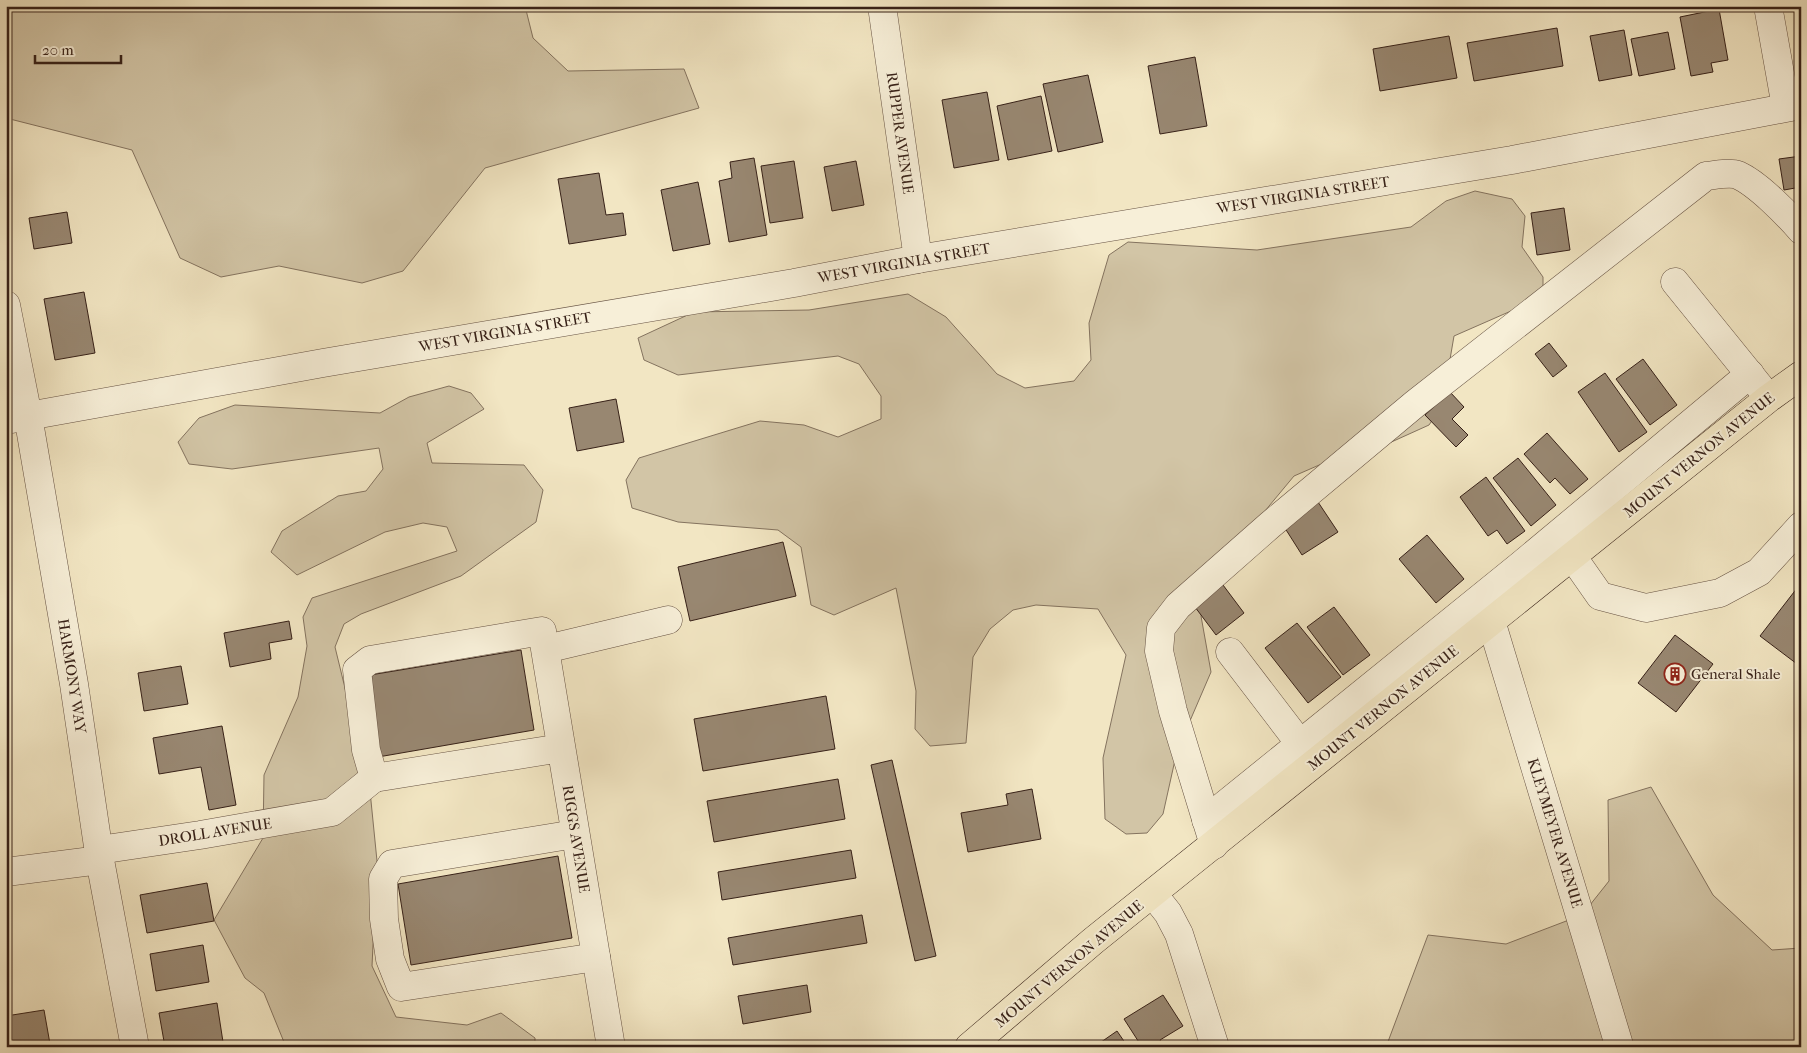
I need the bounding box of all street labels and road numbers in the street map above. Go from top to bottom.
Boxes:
street label: RUPPER AVENUE [883,71,917,195]
street label: WEST VIRGINIA STREET [1214,172,1392,218]
street label: WEST VIRGINIA STREET [815,239,993,287]
street label: WEST VIRGINIA STREET [416,308,594,356]
street label: MOUNT VERNON AVENUE [1620,389,1778,521]
street label: HARMONY WAY [54,617,90,735]
street label: MOUNT VERNON AVENUE [1304,642,1462,774]
street label: KLEYMEYER AVENUE [1524,756,1586,910]
street label: RIGGS AVENUE [559,784,593,894]
street label: DROLL AVENUE [157,814,273,850]
street label: MOUNT VERNON AVENUE [991,896,1147,1032]

